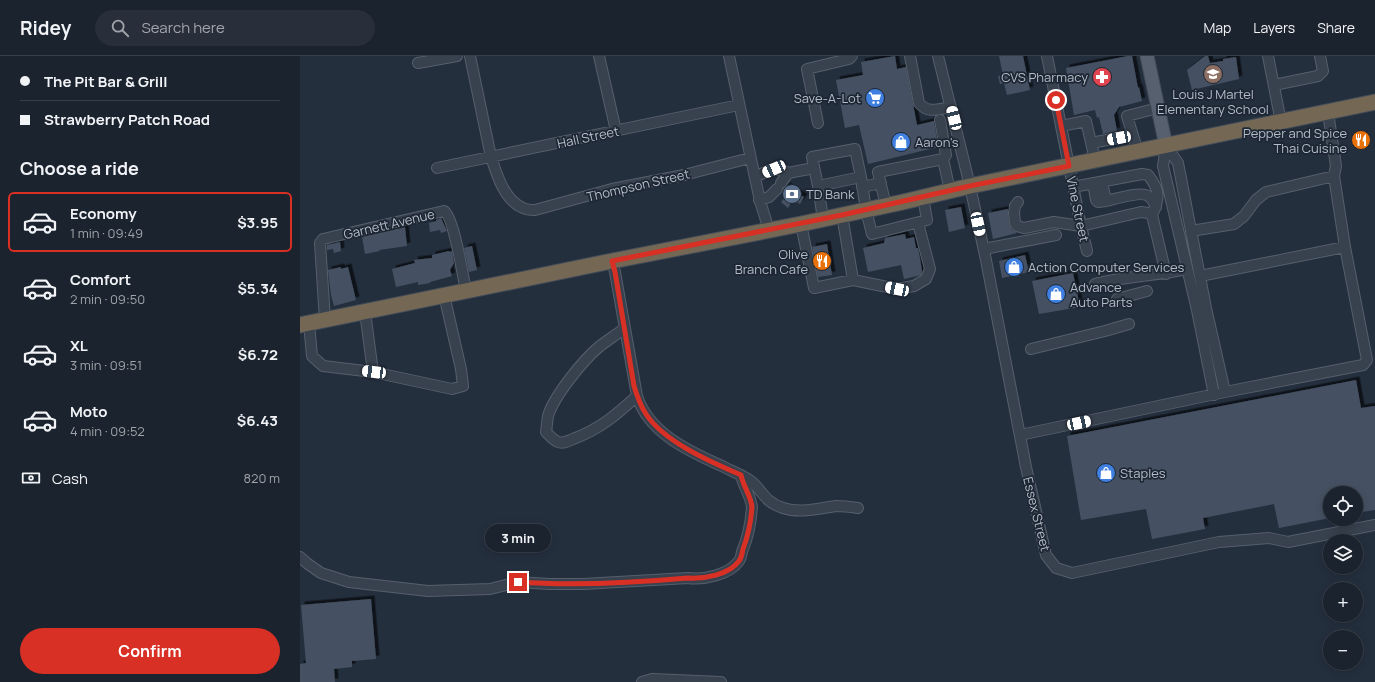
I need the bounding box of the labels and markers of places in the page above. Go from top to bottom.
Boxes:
school or university icon: Louis J Martel Elementary School [1202,63,1224,85]
pharmacy icon: CVS Pharmacy [1091,66,1113,88]
place label: CVS Pharmacy [1001,68,1088,86]
place label: Louis J Martel Elementary School [1157,85,1269,118]
supermarket icon: Save-A-Lot [864,87,886,109]
place label: Save-A-Lot [794,89,861,107]
place label: Pepper and Spice Thai Cuisine [1243,124,1347,157]
restaurant icon: Pepper and Spice Thai Cuisine [1350,129,1372,151]
shop icon: Aaron's [890,131,912,153]
place label: Aaron's [915,133,959,151]
bank icon: TD Bank [781,183,803,205]
place label: TD Bank [806,185,855,203]
place label: Olive Branch Cafe [735,245,808,278]
restaurant icon: Olive Branch Cafe [811,250,833,272]
shop icon: Action Computer Services [1003,256,1025,278]
place label: Action Computer Services [1028,258,1184,276]
place label: Advance Auto Parts [1070,278,1133,311]
shop icon: Advance Auto Parts [1045,283,1067,305]
shop icon: Staples [1095,462,1117,484]
place label: Staples [1120,464,1166,482]

